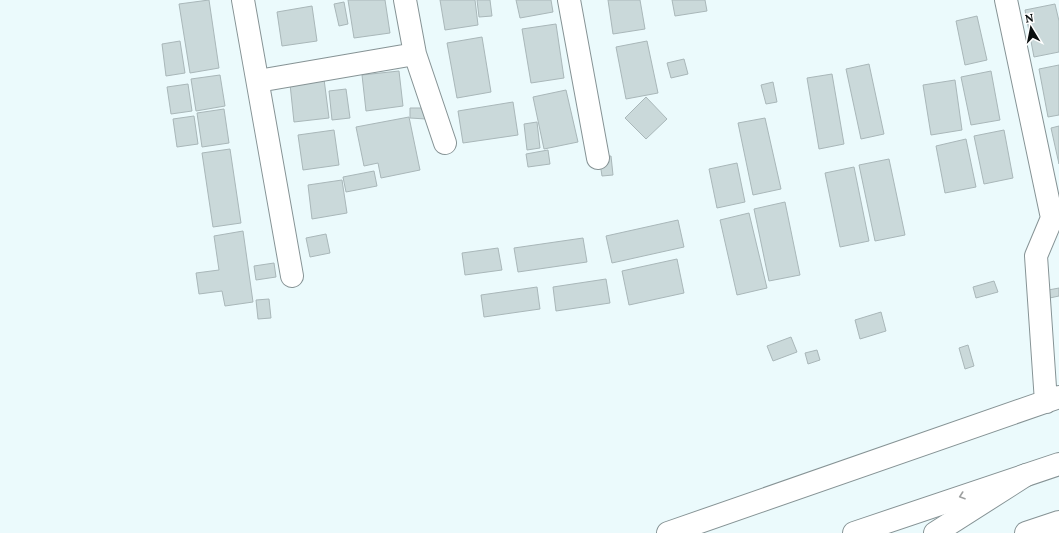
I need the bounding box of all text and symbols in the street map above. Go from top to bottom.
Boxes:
north arrow [1011,8,1051,48]
text: N [1024,10,1035,26]
one-way arrow [959,492,966,500]

